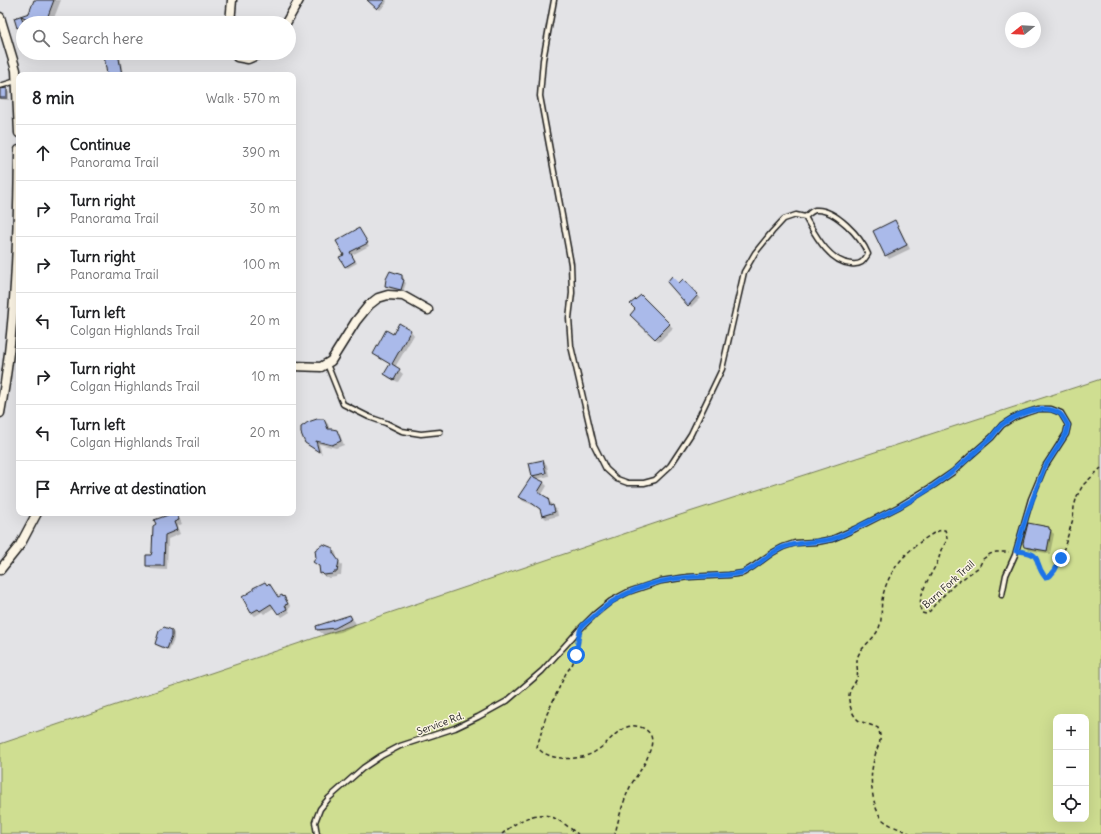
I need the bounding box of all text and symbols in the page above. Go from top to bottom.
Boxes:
north arrow [1005,12,1041,48]
search box [16,16,296,60]
icon: search [30,27,52,49]
text: Search here [62,29,143,48]
text: 8 min [32,87,74,109]
text: Walk · 570 m [206,90,280,107]
text: Continue [70,135,131,154]
icon: ahead [32,142,54,164]
text: 390 m [242,144,280,161]
text: Panorama Trail [70,154,159,171]
text: Turn right [70,191,135,210]
icon: right [32,198,54,220]
text: 30 m [250,200,280,217]
text: Panorama Trail [70,210,159,227]
text: Turn right [70,247,135,266]
icon: right [32,254,54,276]
text: 100 m [243,256,280,273]
text: Panorama Trail [70,266,159,283]
text: Turn left [70,303,125,322]
icon: left [32,310,54,332]
text: 20 m [250,312,280,329]
text: Colgan Highlands Trail [70,322,200,339]
text: Turn right [70,359,135,378]
icon: right [32,366,54,388]
text: 10 m [252,368,280,385]
text: Colgan Highlands Trail [70,378,200,395]
text: Turn left [70,415,125,434]
icon: left [32,422,54,444]
text: 20 m [250,424,280,441]
text: Colgan Highlands Trail [70,434,200,451]
icon: arrive [32,478,54,500]
text: Arrive at destination [70,479,206,498]
route end [1052,549,1070,567]
street label: Barn Fork Trail [920,558,977,611]
route start [567,646,585,664]
street label: Service Rd. [415,709,465,738]
map controls [1053,714,1089,822]
button: + [1053,714,1089,750]
button: − [1053,750,1089,786]
button: locate [1053,786,1089,822]

